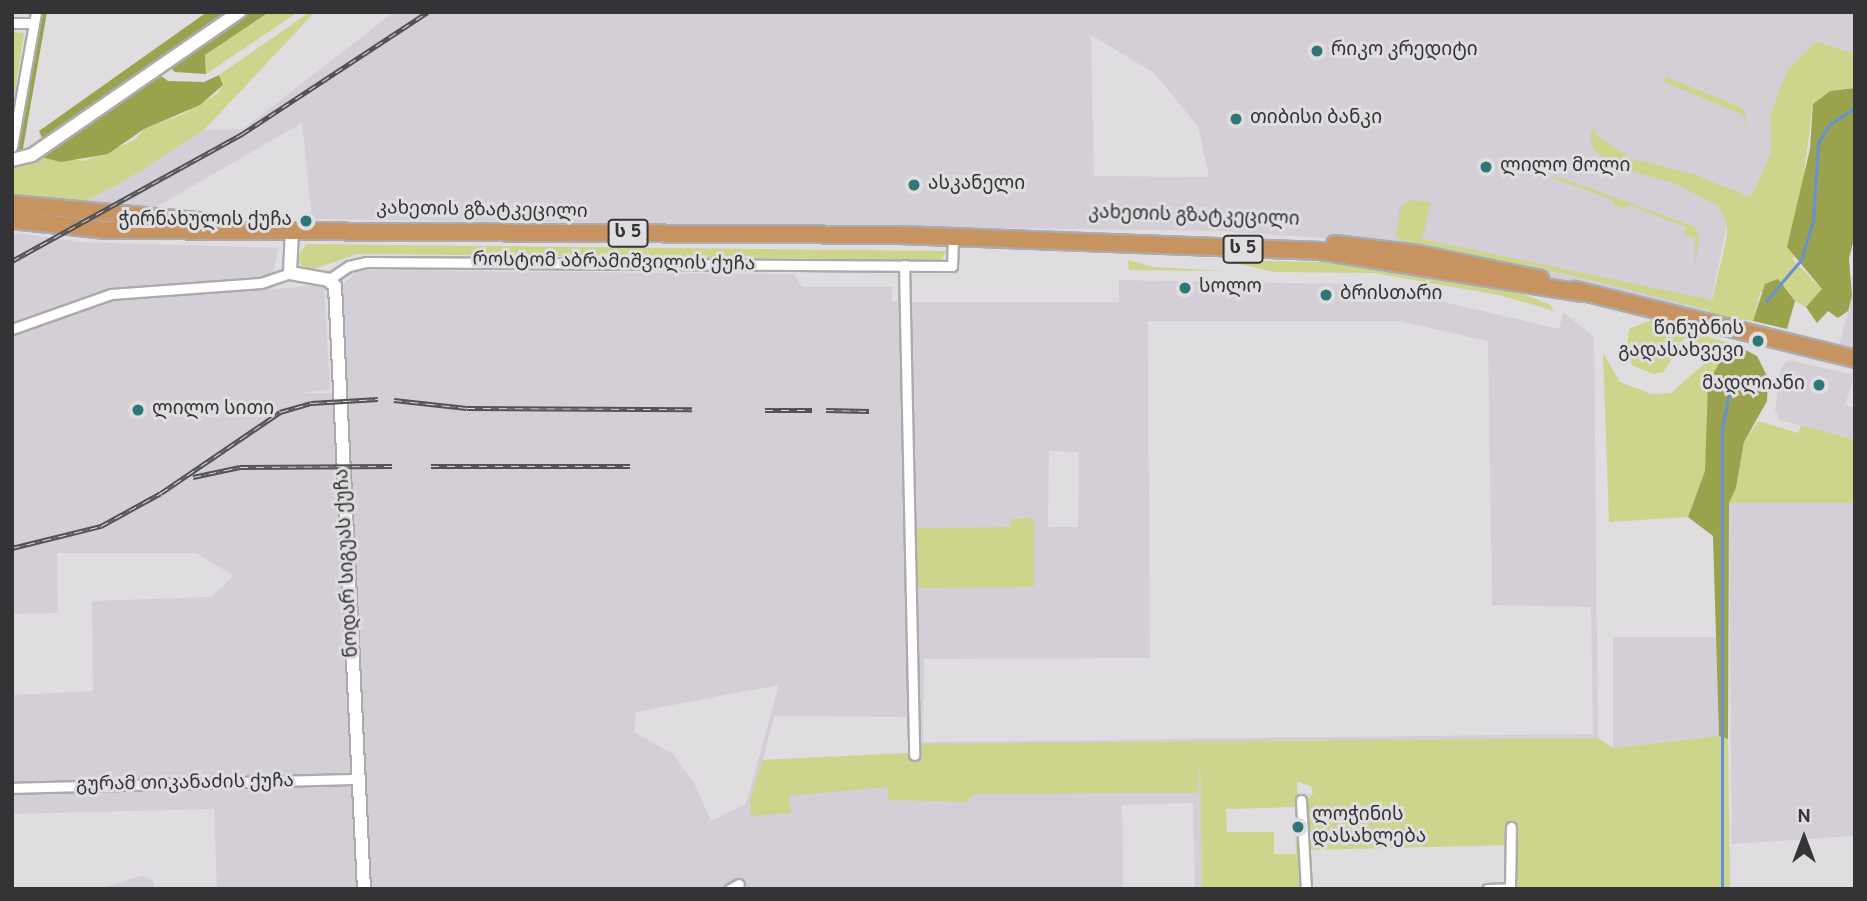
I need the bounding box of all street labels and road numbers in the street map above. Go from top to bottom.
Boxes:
street label: კახეთის გზატკეცილი [376,198,588,224]
street label: კახეთის გზატკეცილი [1088,202,1300,232]
road number: ს 5 [607,218,649,247]
road number: ს 5 [1222,234,1264,264]
street label: როსტომ აბრამიშვილის ქუჩა [472,249,756,277]
street label: ნოდარ სიგუას ქუჩა [332,468,364,658]
street label: გურამ თიკანაძის ქუჩა [76,771,294,797]

